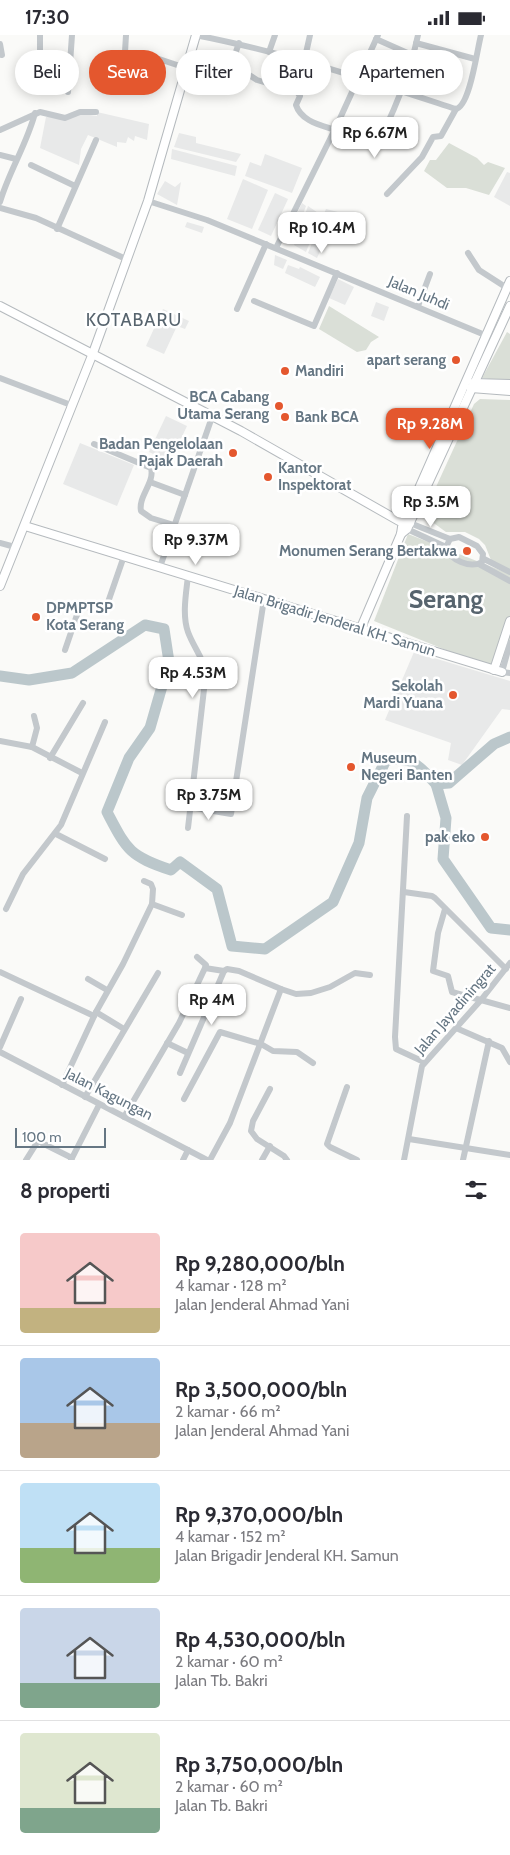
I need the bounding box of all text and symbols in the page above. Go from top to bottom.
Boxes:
text: 17:30 [25,6,70,29]
chip: Beli [15,50,79,95]
chip: Sewa [89,50,166,95]
chip: Filter [176,50,251,95]
chip: Baru [261,50,331,95]
chip: Apartemen [341,50,463,95]
pin: Rp 6.67M [323,117,427,159]
text: Rp 6.67M [342,123,408,142]
pin: Rp 10.4M [270,211,374,254]
text: Rp 10.4M [289,218,355,237]
street label: Jalan Juhdi [385,272,452,314]
district label: KOTABARU [86,309,182,331]
place label: apart serang [367,351,446,369]
marker: apart serang [450,354,462,366]
place label: Mandiri [295,362,344,380]
marker: Mandiri [279,365,291,377]
place label: BCA Cabang Utama Serang [177,388,269,423]
marker: BCA Cabang Utama Serang [273,400,285,412]
pin: Rp 9.28M [378,407,482,450]
place label: Bank BCA [295,408,359,426]
marker: Bank BCA [279,411,291,423]
text: Rp 9.28M [397,414,463,433]
place label: Badan Pengelolaan Pajak Daerah [99,435,223,470]
marker: Badan Pengelolaan Pajak Daerah [227,447,239,459]
place label: Kantor Inspektorat [278,459,351,494]
marker: Kantor Inspektorat [262,471,274,483]
pin: Rp 3.5M [385,485,477,528]
text: Rp 3.5M [403,492,459,511]
pin: Rp 9.37M [144,523,248,566]
text: Rp 9.37M [164,530,228,549]
place label: Monumen Serang Bertakwa [279,542,458,560]
marker: Monumen Serang Bertakwa [461,545,473,557]
street label: Jalan Brigadir Jenderal KH. Samun [231,581,438,660]
district label: Serang [409,584,484,614]
place label: DPMPTSP Kota Serang [46,599,124,634]
marker: DPMPTSP Kota Serang [30,611,42,623]
pin: Rp 4.53M [141,657,245,699]
text: Rp 4.53M [160,663,226,682]
place label: Sekolah Mardi Yuana [363,677,444,712]
marker: Sekolah Mardi Yuana [447,689,459,701]
place label: Museum Negeri Banten [361,749,452,784]
marker: Museum Negeri Banten [345,761,357,773]
pin: Rp 3.75M [157,779,261,821]
text: Rp 3.75M [177,785,241,804]
place label: pak eko [425,828,475,846]
marker: pak eko [479,831,491,843]
street label: Jalan Jayadiningrat [410,960,499,1059]
pin: Rp 4M [177,983,247,1026]
text: Rp 4M [189,990,235,1009]
street label: Jalan Kagungan [61,1064,156,1124]
scale bar [15,1125,106,1148]
text: 100 m [22,1128,62,1146]
icon: filters [462,1176,490,1204]
text: 8 properti [20,1178,110,1203]
text: Rp 9,280,000/bln [175,1251,345,1276]
icon: home [60,1253,120,1313]
text: 4 kamar · 128 m² [175,1276,287,1295]
text: Jalan Jenderal Ahmad Yani [175,1295,349,1314]
text: Rp 3,500,000/bln [175,1377,347,1402]
icon: home [60,1378,120,1438]
text: 2 kamar · 66 m² [175,1402,281,1421]
text: Jalan Jenderal Ahmad Yani [175,1421,349,1440]
text: Rp 9,370,000/bln [175,1502,343,1527]
icon: home [60,1503,120,1563]
text: 4 kamar · 152 m² [175,1527,286,1546]
text: Jalan Brigadir Jenderal KH. Samun [175,1546,399,1565]
text: Rp 4,530,000/bln [175,1627,345,1652]
icon: home [60,1628,120,1688]
text: 2 kamar · 60 m² [175,1652,283,1671]
text: Jalan Tb. Bakri [175,1671,268,1690]
text: Rp 3,750,000/bln [175,1752,343,1777]
icon: home [60,1753,120,1813]
text: 2 kamar · 60 m² [175,1777,283,1796]
text: Jalan Tb. Bakri [175,1796,268,1815]

